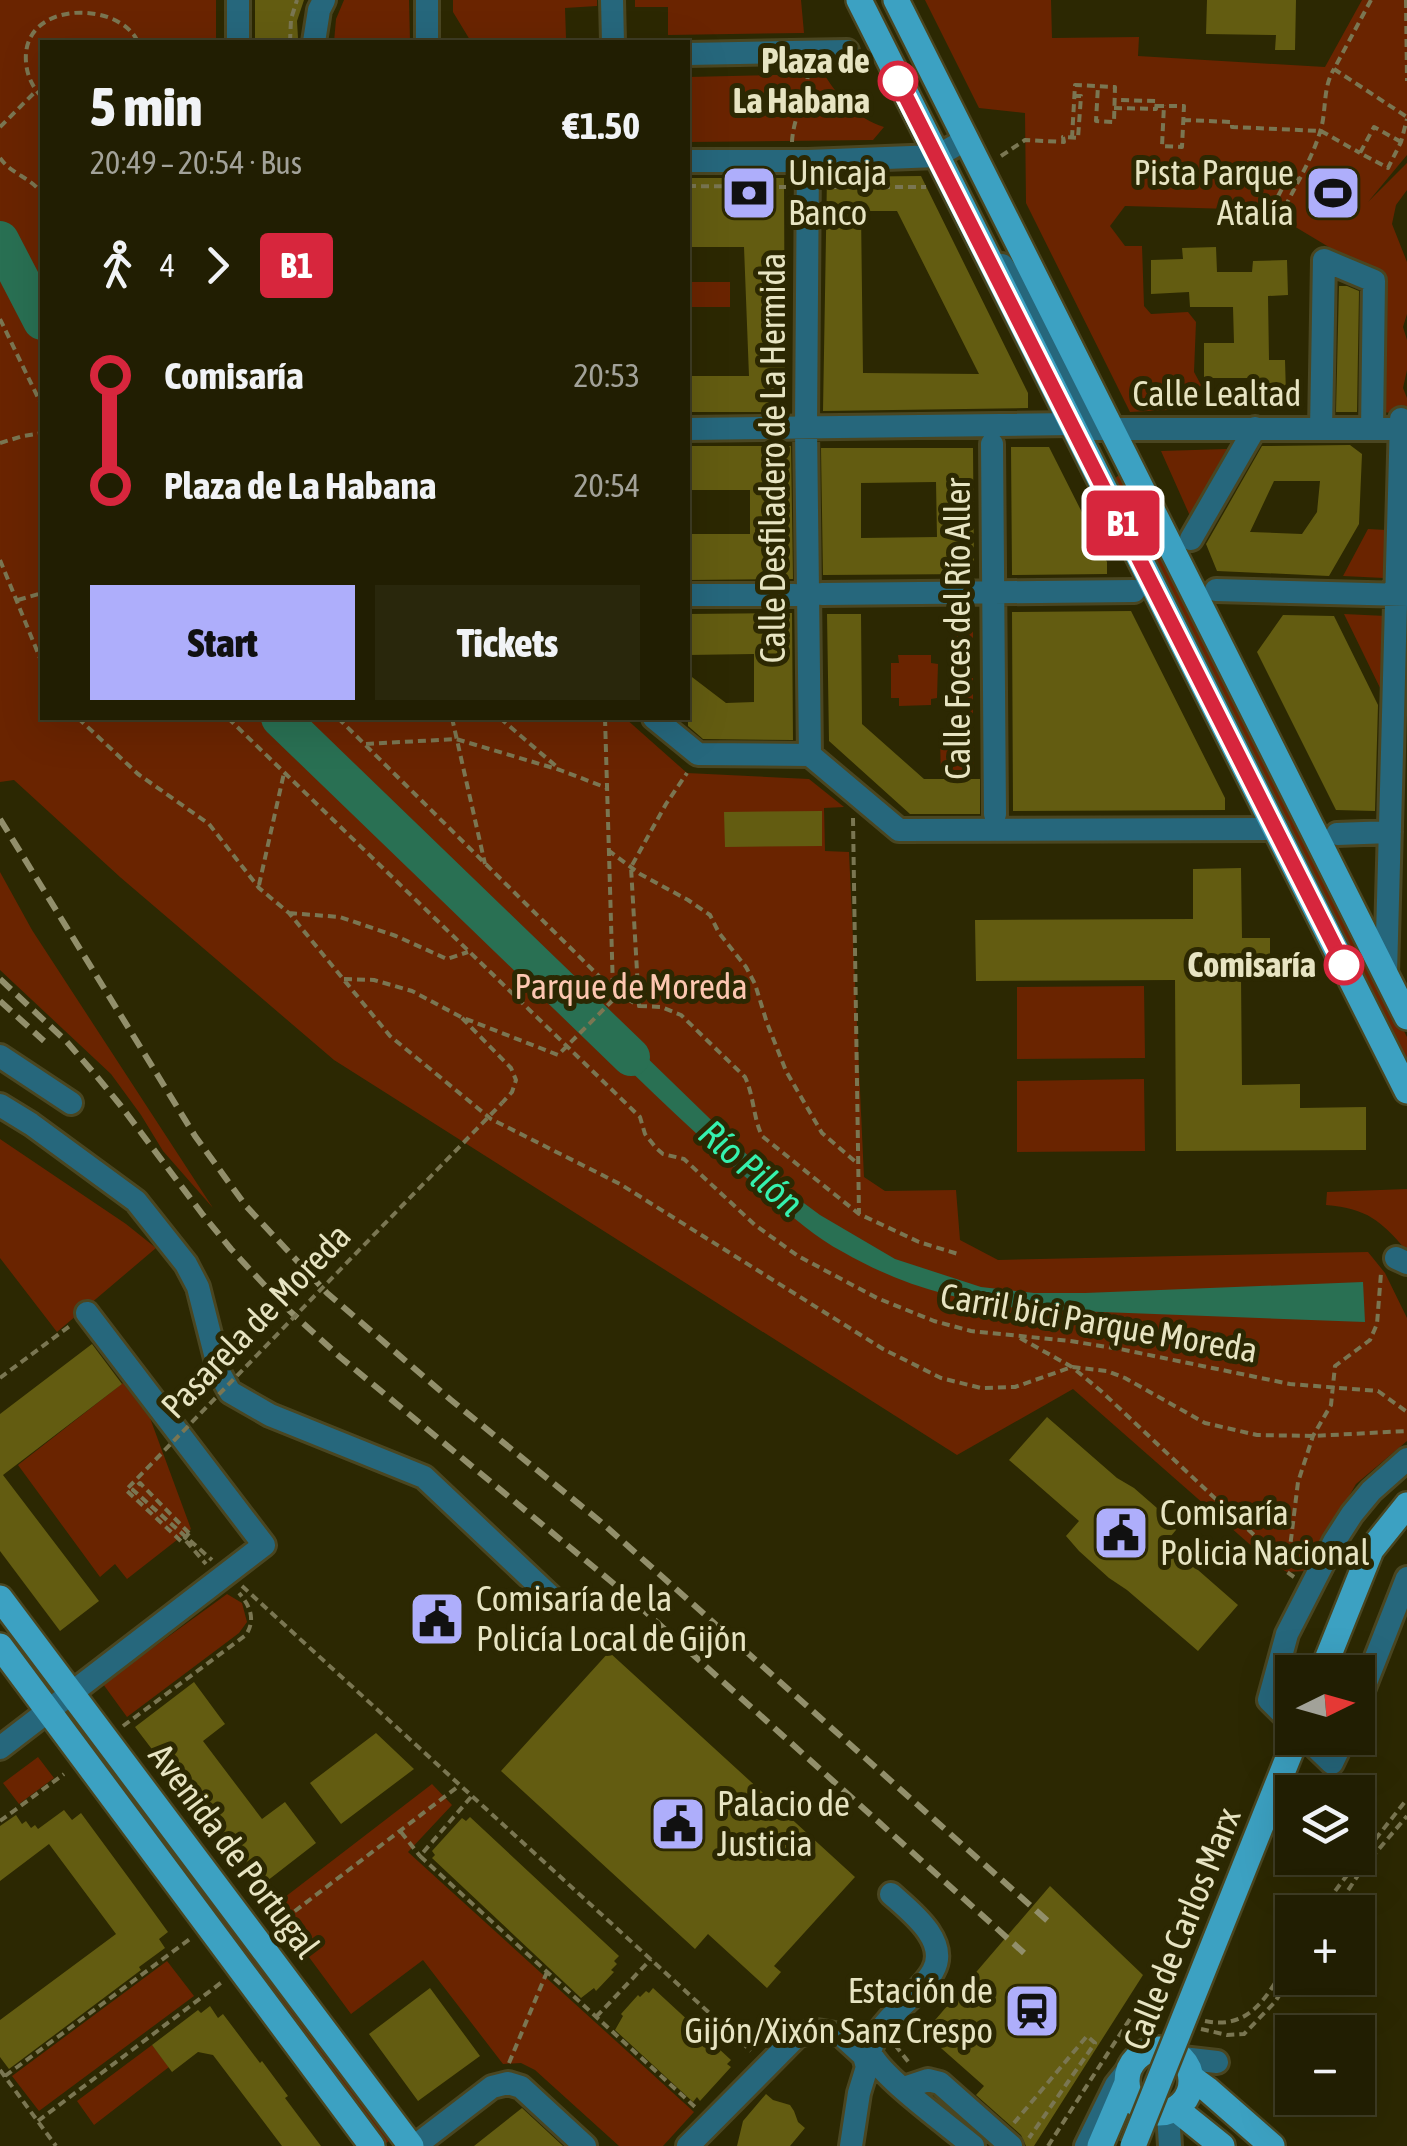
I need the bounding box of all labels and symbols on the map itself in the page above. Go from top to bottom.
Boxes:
place label: Plaza de La Habana [733,40,870,120]
marker: Plaza de La Habana [879,62,917,100]
place label: Unicaja Banco [788,152,887,232]
place label: Pista Parque Atalía [1134,152,1294,232]
bank icon: Unicaja Banco [719,163,779,223]
sports icon: Pista Parque Atalía [1303,163,1363,223]
street label: Calle Desfiladero de La Hermida [752,253,792,663]
street label: Calle Lealtad [1133,373,1301,413]
street label: Calle Foces del Río Aller [937,477,977,780]
line badge: B1 [1078,490,1168,556]
place label: Comisaría [1187,944,1316,984]
marker: Comisaría [1325,946,1363,984]
park label: Parque de Moreda [514,966,748,1006]
water label: Río Pilón [691,1111,812,1224]
street label: Pasarela de Moreda [153,1215,358,1426]
street label: Carril bici Parque Moreda [938,1274,1261,1370]
place label: Comisaría Policia Nacional [1160,1492,1370,1572]
public building icon: Comisaría Policia Nacional [1091,1503,1151,1563]
place label: Comisaría de la Policía Local de Gijón [476,1578,747,1658]
public building icon: Comisaría de la Policía Local de Gijón [407,1589,467,1649]
north arrow [1275,1655,1375,1755]
street label: Avenida de Portugal [141,1736,328,1965]
place label: Palacio de Justicia [717,1783,850,1863]
public building icon: Palacio de Justicia [648,1794,708,1854]
street label: Calle de Carlos Marx [1114,1802,1248,2055]
place label: Estación de Gijón/Xixón Sanz Crespo [685,1970,993,2050]
station icon: Estación de Gijón/Xixón Sanz Crespo [1002,1981,1062,2041]

